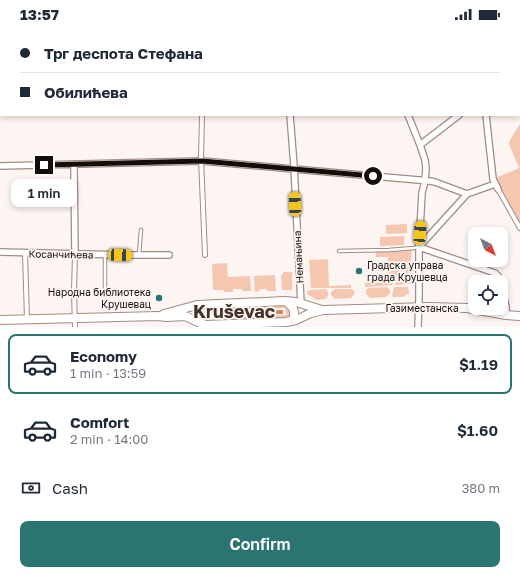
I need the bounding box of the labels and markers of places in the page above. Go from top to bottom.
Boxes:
place label: Градска управа града Крушевца [367,259,448,283]
marker: Градска управа града Крушевца [354,266,364,276]
place label: Народна библиотека Крушевац [48,286,151,310]
marker: Народна библиотека Крушевац [154,293,164,303]

